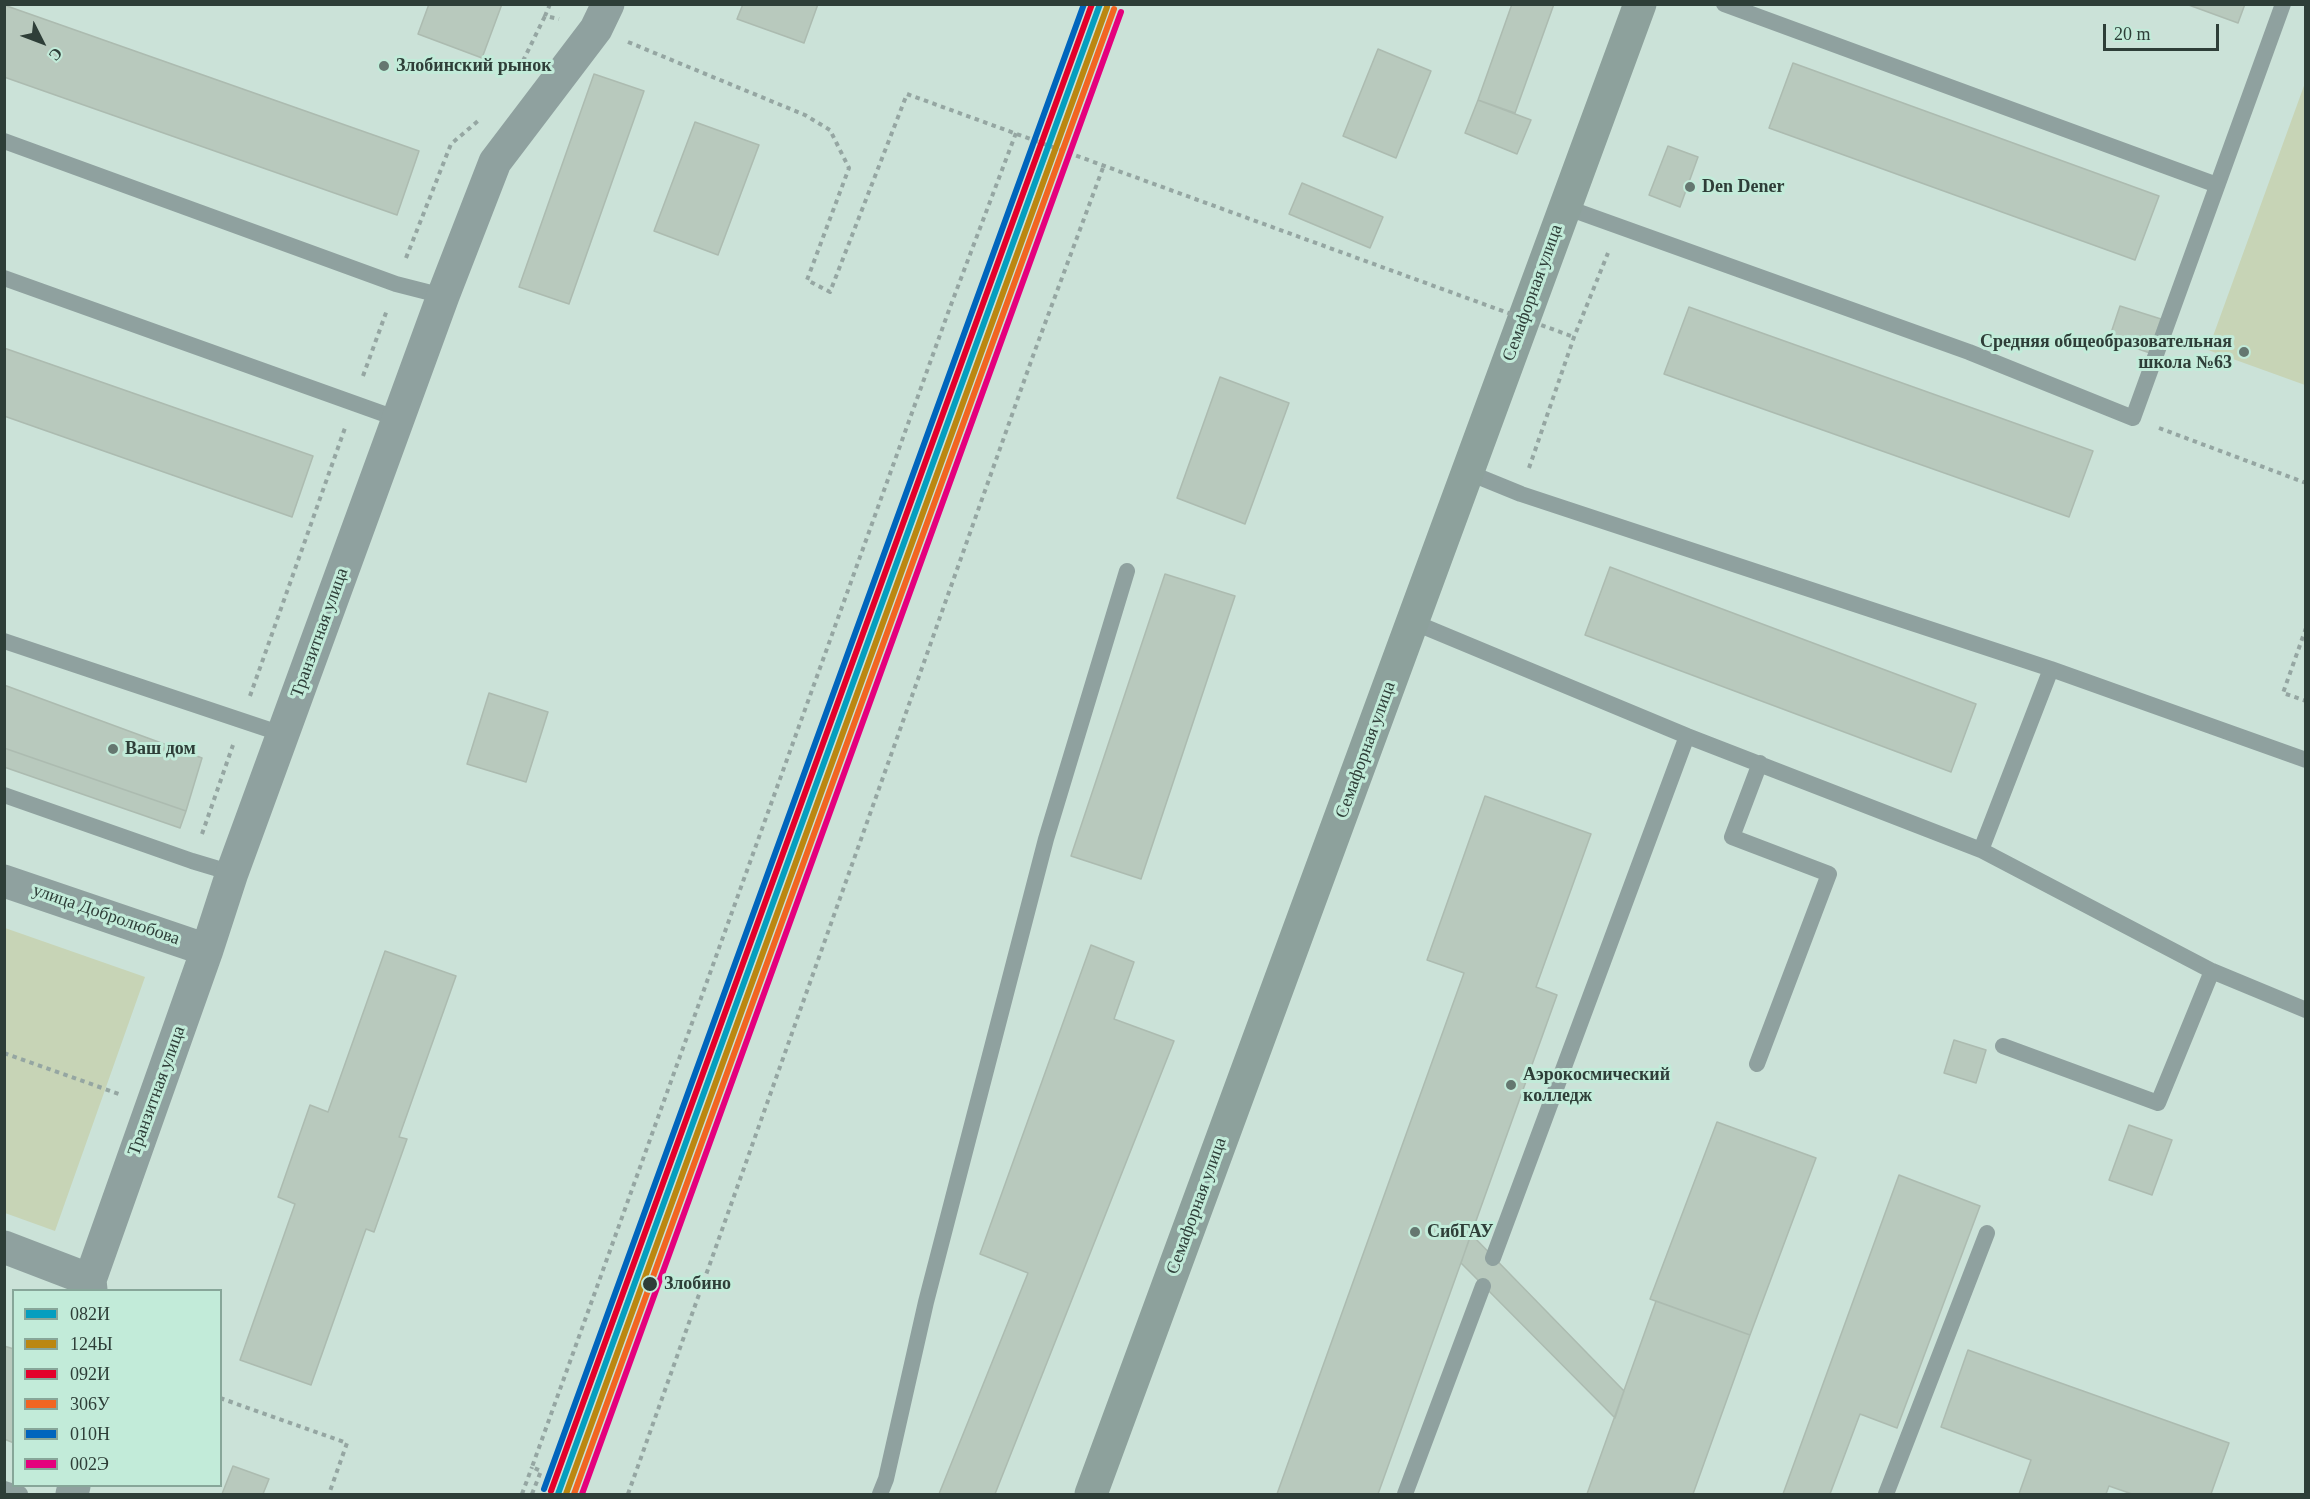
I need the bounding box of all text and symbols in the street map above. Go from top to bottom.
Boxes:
north arrow [12,12,72,72]
scale bar [2106,12,2222,50]
text: 20 m [2114,24,2151,44]
text: С [46,44,66,64]
place label: Злобинский рынок [396,55,552,77]
marker: Злобинский рынок [377,59,391,73]
place label: Den Dener [1702,176,1784,198]
marker: Den Dener [1683,180,1697,194]
street label: Семафорная улица [1498,222,1568,364]
place label: Средняя общеобразовательная школа №63 [1980,331,2232,374]
marker: Средняя общеобразовательная школа №63 [2237,345,2251,359]
street label: Транзитная улица [287,565,353,701]
street label: Семафорная улица [1331,679,1401,821]
place label: Ваш дом [125,738,196,760]
marker: Ваш дом [106,742,120,756]
street label: улица Добролюбова [30,880,182,950]
street label: Транзитная улица [124,1023,190,1159]
place label: Аэрокосмический колледж [1523,1064,1670,1106]
marker: Аэрокосмический колледж [1504,1078,1518,1092]
street label: Семафорная улица [1162,1135,1232,1277]
place label: СибГАУ [1427,1221,1493,1243]
marker: СибГАУ [1408,1225,1422,1239]
place label: Злобино [664,1273,731,1295]
marker: Злобино [641,1275,659,1293]
legend [12,1289,222,1487]
text: 082И [70,1304,110,1324]
text: 124Ы [70,1334,113,1354]
text: 092И [70,1364,110,1384]
text: 306У [70,1394,110,1414]
text: 010Н [70,1424,110,1444]
text: 002Э [70,1454,109,1474]

